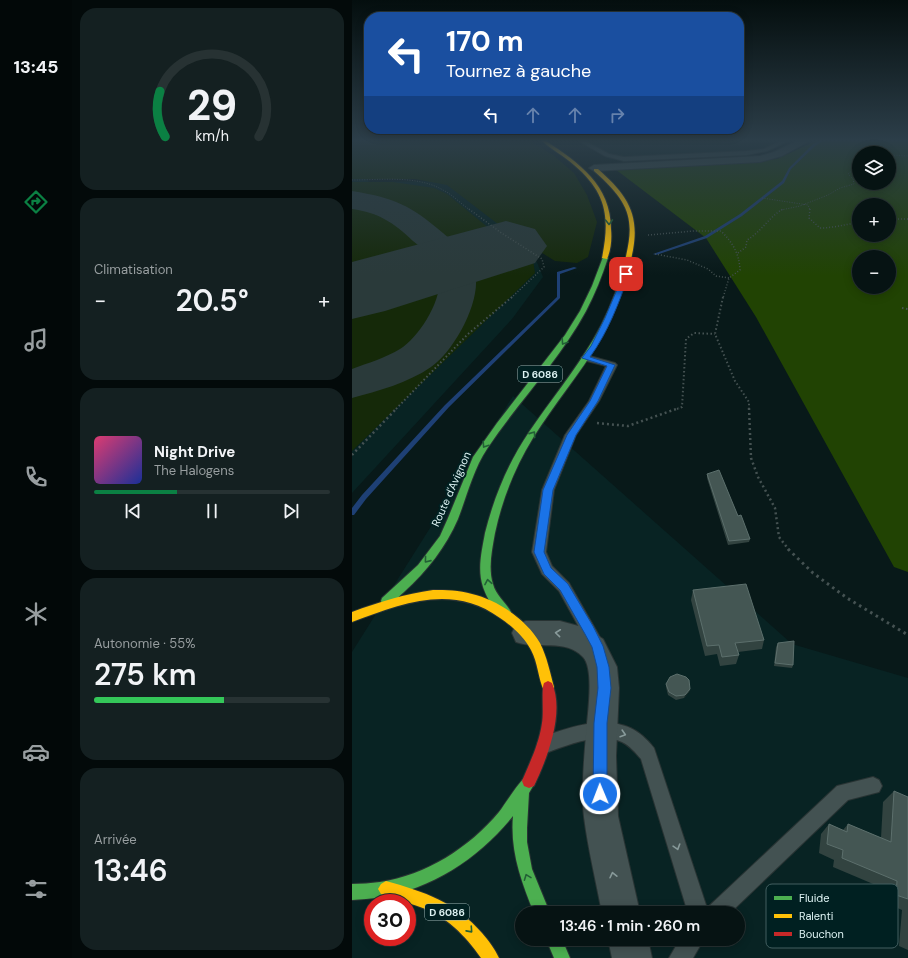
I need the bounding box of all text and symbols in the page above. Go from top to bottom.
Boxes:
text: 170 m [446,23,524,60]
icon: left [380,28,432,80]
text: 13:45 [14,55,58,79]
text: Tournez à gauche [446,59,591,83]
text: 29 [187,79,237,133]
icon: left [480,104,502,126]
icon: ahead [522,104,544,126]
icon: ahead [564,104,586,126]
icon: right [606,104,628,126]
text: km/h [195,127,229,145]
map controls [852,146,896,294]
button: layers [852,146,896,190]
icon: directions [22,188,50,216]
button: + [852,198,896,242]
one-way arrow [605,219,613,225]
button: − [852,250,896,294]
pin [609,257,643,291]
text: Climatisation [94,261,173,278]
icon: arrive [615,263,637,285]
text: 20.5° [175,281,249,320]
text: − [94,286,106,315]
text: + [318,286,330,315]
icon: music [22,326,50,354]
one-way arrow [561,338,569,345]
road number: D 6086 [518,366,562,382]
one-way arrow [528,431,536,438]
one-way arrow [483,441,490,448]
text: Night Drive [154,442,235,462]
street label: Route d'Avignon [428,449,474,529]
text: The Halogens [154,462,234,479]
icon: phone [22,463,50,491]
icon: previous [122,500,144,522]
icon: pause [201,500,223,522]
icon: next [280,500,302,522]
one-way arrow [424,556,431,563]
one-way arrow [484,579,493,585]
icon: climate [22,600,50,628]
one-way arrow [555,629,561,638]
text: Autonomie · 55% [94,635,195,652]
text: 275 km [94,655,197,694]
one-way arrow [620,729,627,738]
icon: car [22,738,50,766]
position arrow [579,773,621,815]
text: Arrivée [94,831,137,848]
one-way arrow [672,843,681,850]
text: 13:46 [94,851,168,890]
one-way arrow [609,872,617,878]
one-way arrow [523,874,531,881]
icon: filters [22,875,50,903]
legend [766,884,898,948]
text: Fluide [799,891,829,905]
speed limit sign: 30 [364,894,416,946]
road number: D 6086 [425,904,469,920]
text: Ralenti [799,909,833,923]
text: 13:46 · 1 min · 260 m [560,916,700,936]
one-way arrow [465,925,472,933]
text: Bouchon [799,927,844,941]

